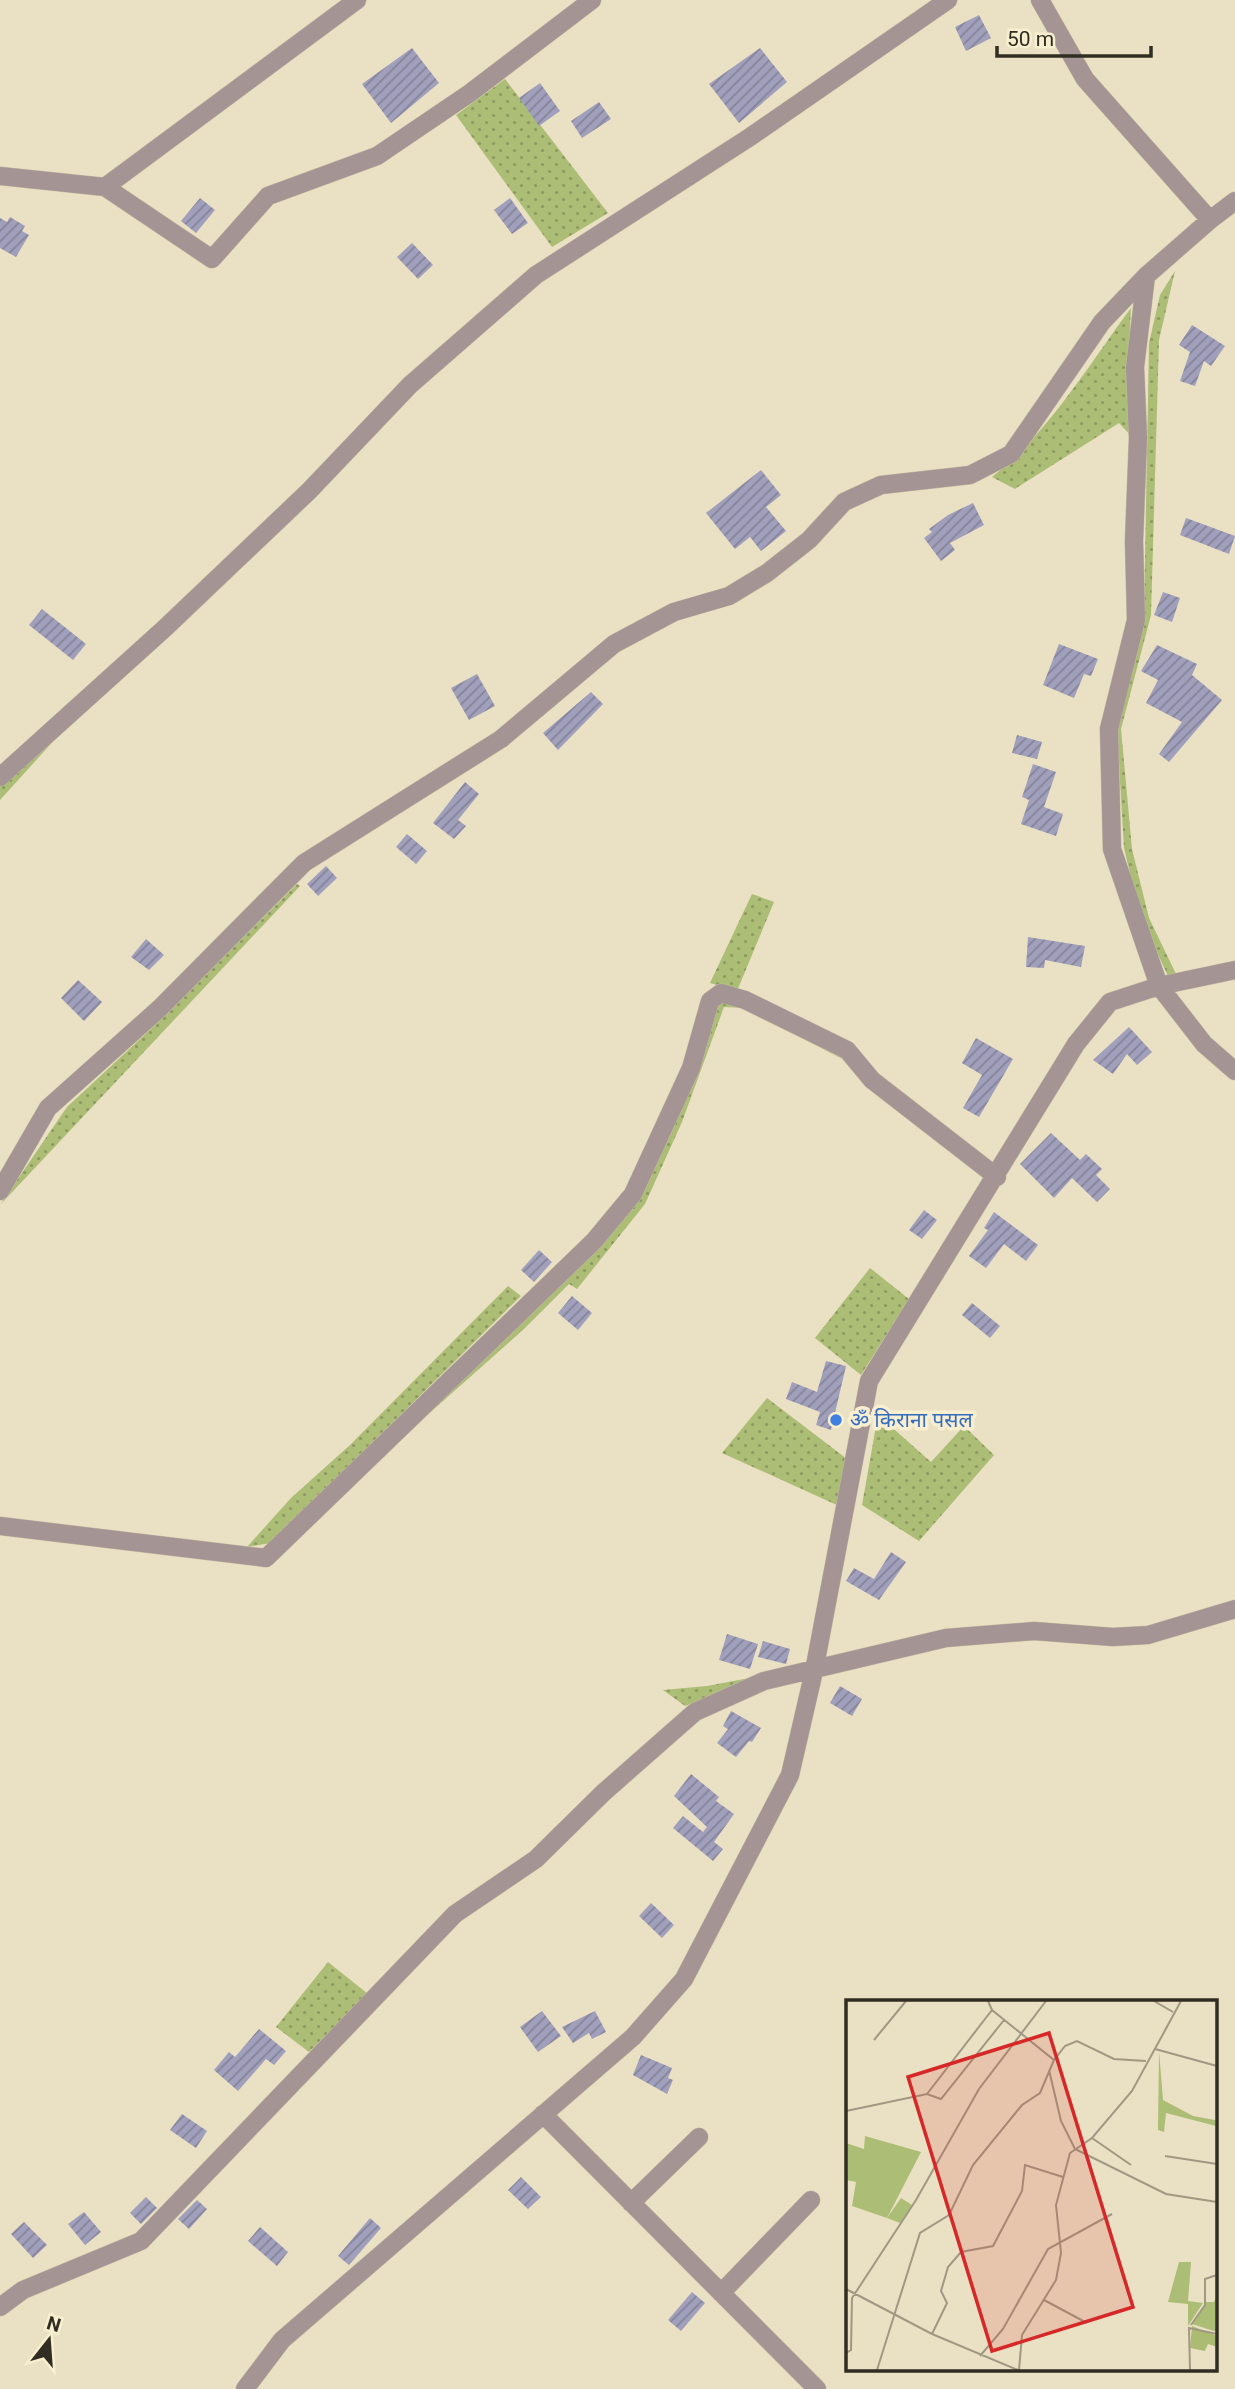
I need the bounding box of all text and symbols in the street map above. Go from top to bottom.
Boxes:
scale bar [997,14,1151,58]
text: 50 m [1007,27,1054,51]
place label: ॐ किराना पसल [850,1408,973,1432]
marker: ॐ किराना पसल [828,1412,844,1428]
inset map [846,2000,1218,2372]
north arrow [14,2305,84,2375]
text: N [44,2311,64,2337]

